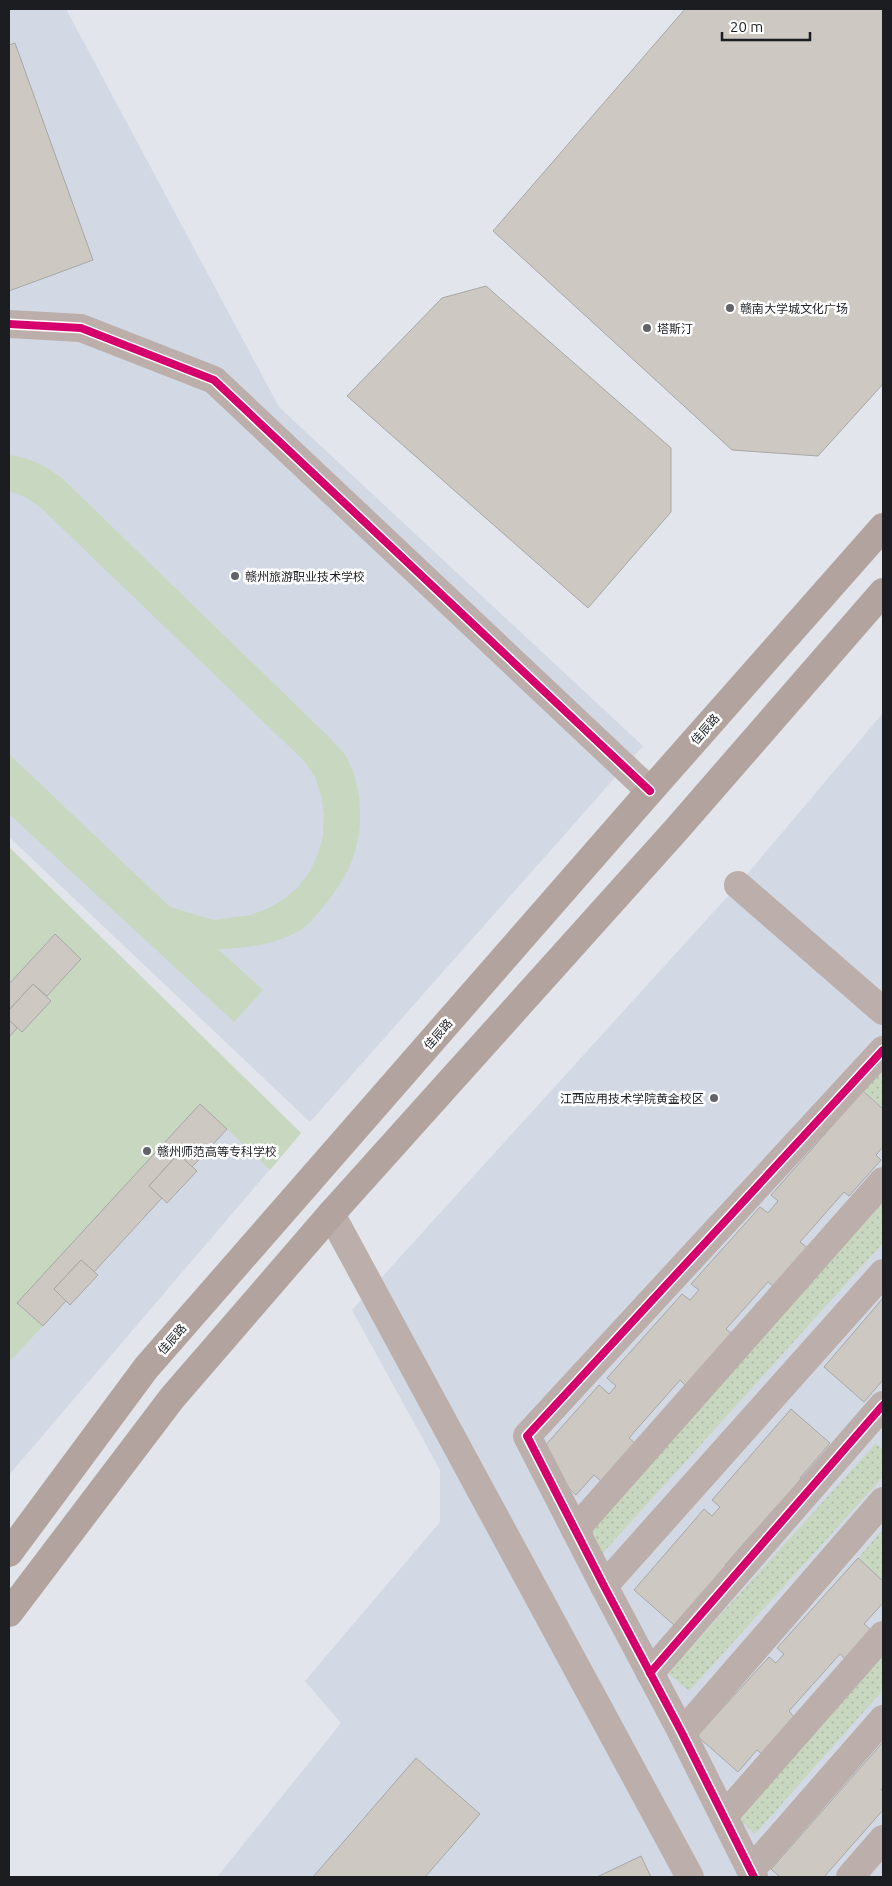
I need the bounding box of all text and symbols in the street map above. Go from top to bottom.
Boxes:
scale bar [722,10,810,42]
text: 20 m [730,18,763,35]
marker: 赣南大学城文化广场 [724,302,736,314]
place label: 赣南大学城文化广场 [740,302,848,315]
marker: 塔斯汀 [641,322,653,334]
place label: 塔斯汀 [657,322,693,335]
marker: 赣州旅游职业技术学校 [229,570,241,582]
place label: 赣州旅游职业技术学校 [245,570,365,583]
street label: 佳辰路 [688,711,722,747]
street label: 佳辰路 [421,1016,455,1052]
place label: 江西应用技术学院黄金校区 [560,1092,704,1105]
marker: 江西应用技术学院黄金校区 [708,1092,720,1104]
marker: 赣州师范高等专科学校 [141,1145,153,1157]
place label: 赣州师范高等专科学校 [157,1145,277,1158]
street label: 佳辰路 [155,1321,189,1357]

